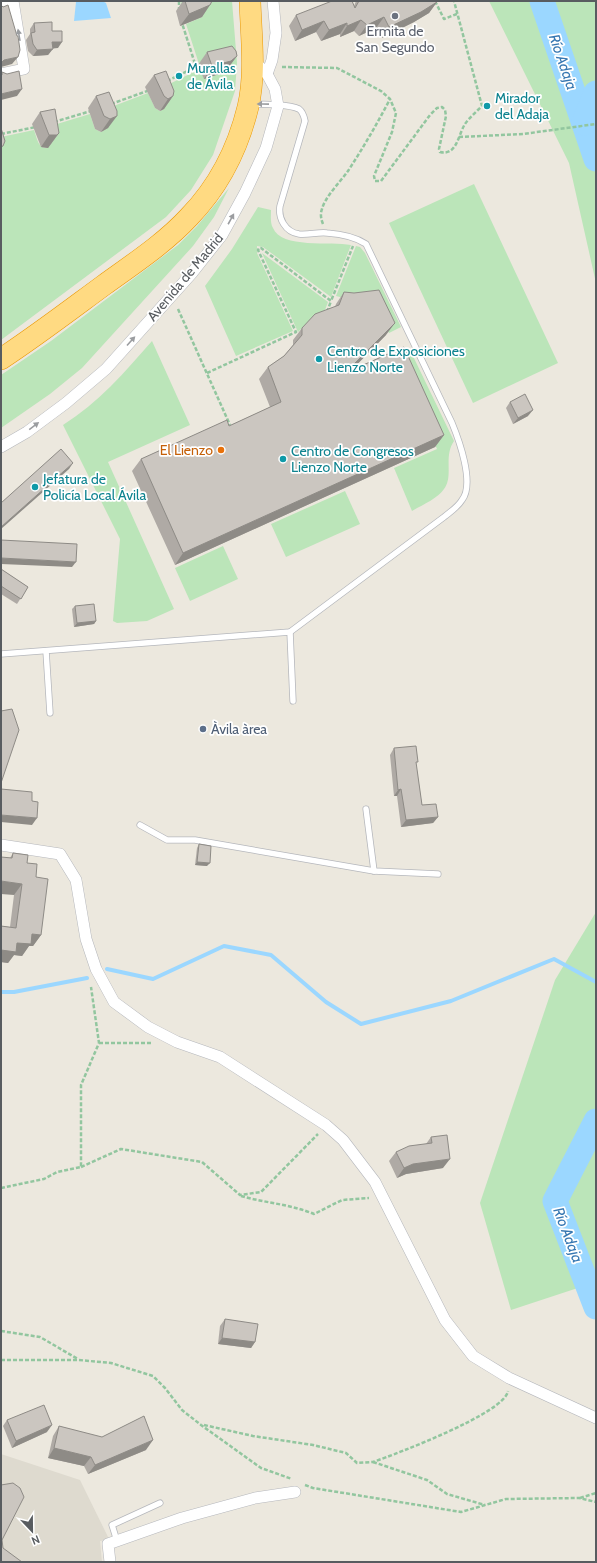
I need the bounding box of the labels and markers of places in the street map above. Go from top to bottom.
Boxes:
marker: Ermita de San Segundo [390,11,400,21]
place label: Ermita de San Segundo [356,22,435,56]
place label: Murallas de Ávila [187,59,236,93]
marker: Murallas de Ávila [174,71,184,81]
place label: Mirador del Adaja [495,89,549,123]
marker: Mirador del Adaja [482,101,492,111]
place label: Centro de Exposiciones Lienzo Norte [327,342,465,376]
marker: Centro de Exposiciones Lienzo Norte [314,354,324,364]
place label: El Lienzo [160,441,213,459]
place label: Centro de Congresos Lienzo Norte [291,442,414,476]
marker: El Lienzo [216,445,226,455]
marker: Centro de Congresos Lienzo Norte [278,454,288,464]
place label: Jefatura de Policía Local Ávila [42,470,146,504]
marker: Jefatura de Policía Local Ávila [30,482,40,492]
place label: Àvila àrea [211,720,267,738]
marker: Àvila àrea [198,724,208,734]

